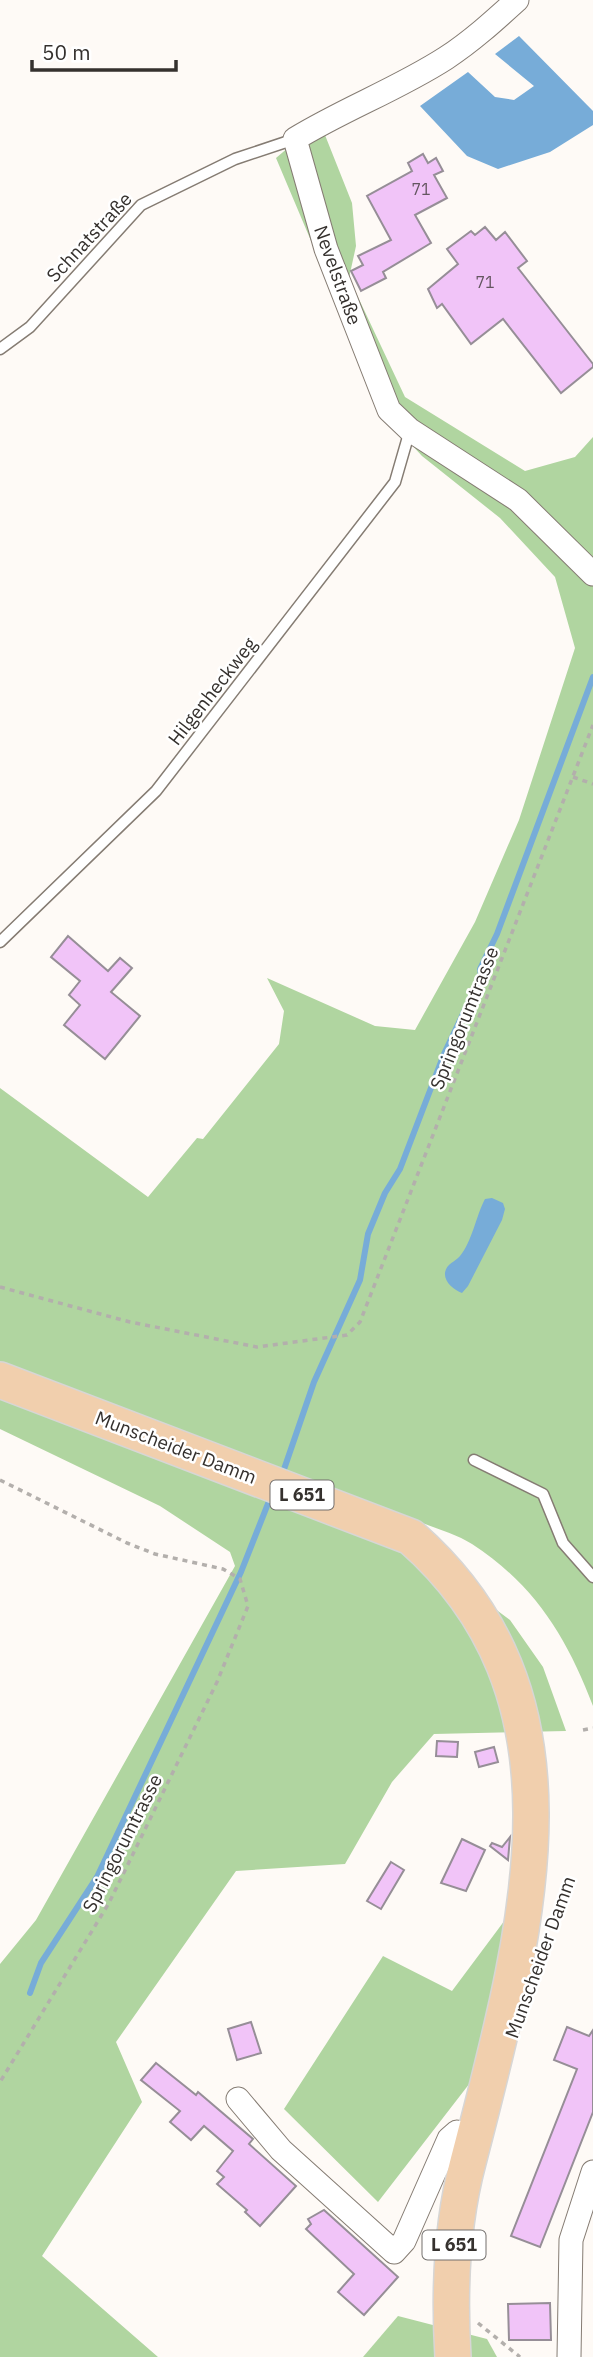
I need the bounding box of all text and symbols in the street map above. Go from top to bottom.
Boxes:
scale bar [32,28,175,72]
text: 50 m [42,38,91,66]
house number: 71 [411,179,431,199]
street label: Schnatstraße [41,187,137,287]
street label: Nevelstraße [309,222,367,328]
house number: 71 [475,272,495,292]
street label: Hilgenheckweg [162,632,262,750]
street label: Springorumtrasse [424,943,504,1093]
street label: Munscheider Damm [92,1405,260,1489]
road number: L 651 [270,1480,334,1510]
street label: Springorumtrasse [77,1770,167,1916]
street label: Munscheider Damm [500,1873,580,2041]
road number: L 651 [422,2230,486,2260]

